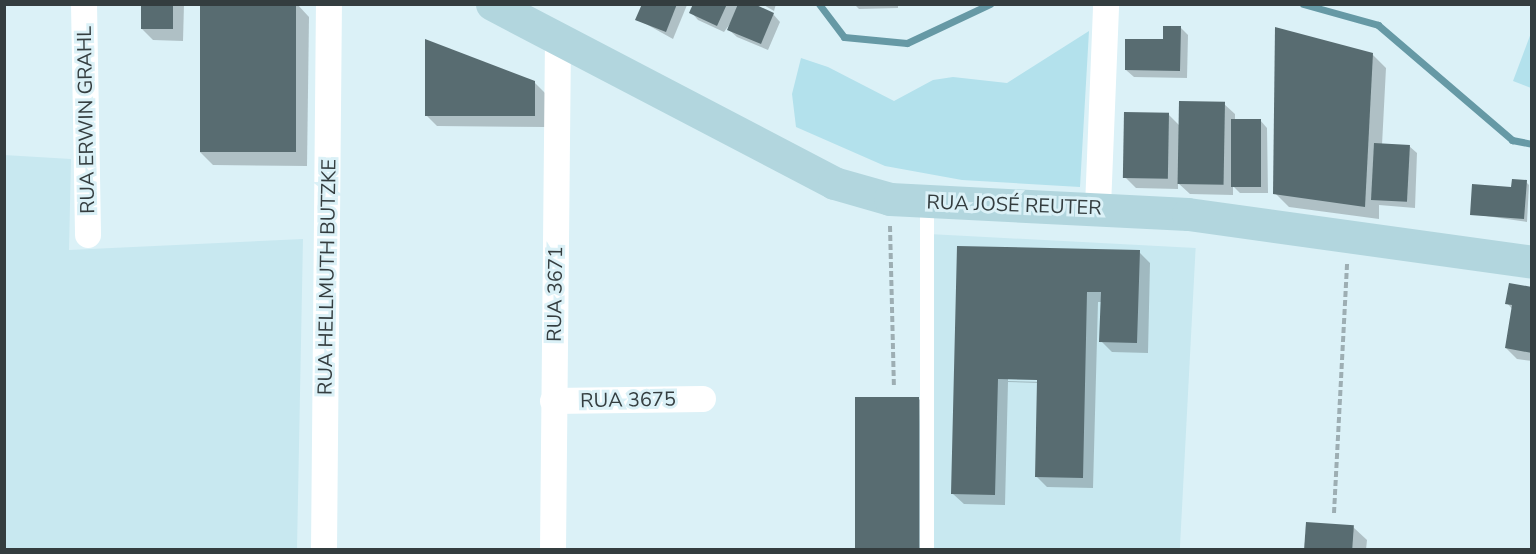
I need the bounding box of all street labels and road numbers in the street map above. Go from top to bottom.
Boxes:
street label: RUA ERWIN GRAHL [72,26,100,214]
street label: RUA HELLMUTH BUTZKE [313,159,341,395]
street label: RUA JOSÉ REUTER [926,190,1102,220]
street label: RUA 3671 [542,246,568,342]
street label: RUA 3675 [580,387,676,413]

